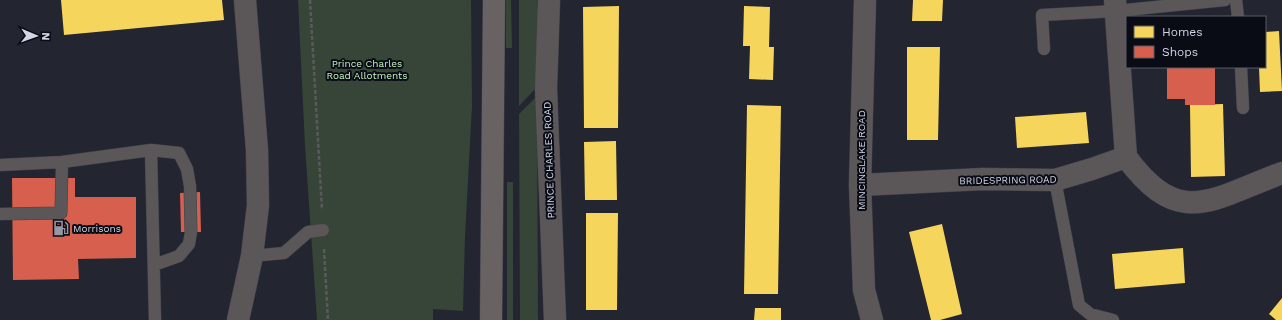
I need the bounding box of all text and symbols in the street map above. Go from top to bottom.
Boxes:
north arrow [16,16,56,56]
legend [1126,16,1266,68]
text: Homes [1162,25,1203,39]
text: N [39,32,52,41]
text: Shops [1162,45,1198,59]
park label: Prince Charles Road Allotments [326,58,408,81]
street label: PRINCE CHARLES ROAD [541,101,557,219]
street label: MINCINGLAKE ROAD [856,110,867,210]
street label: BRIDESPRING ROAD [959,174,1057,186]
fuel station icon: Morrisons [52,219,70,237]
place label: Morrisons [73,223,121,234]

